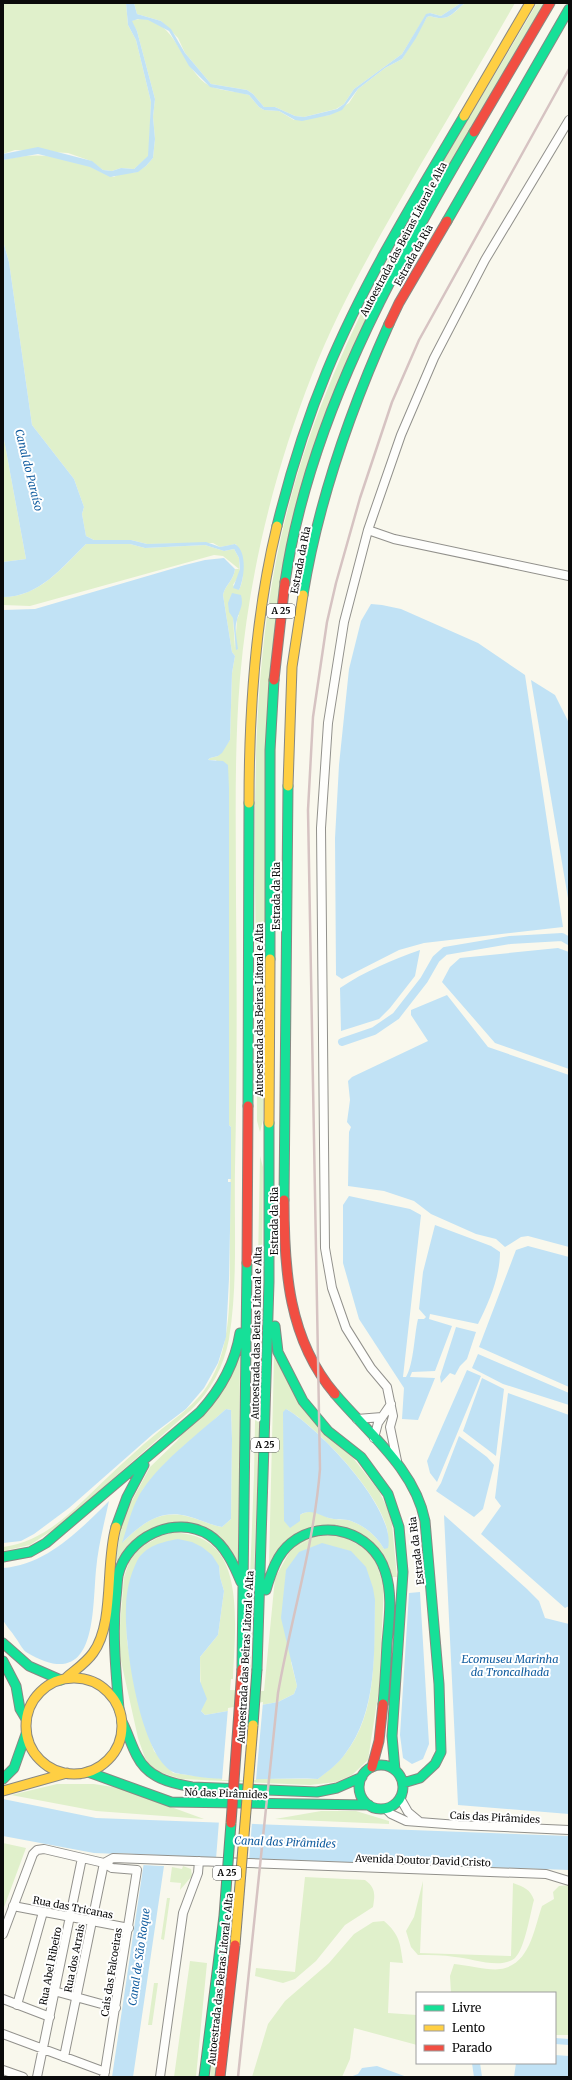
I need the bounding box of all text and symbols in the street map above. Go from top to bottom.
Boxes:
street label: Autoestrada das Beiras Litoral e Alta [357,159,450,320]
street label: Estrada da Ria [391,222,436,288]
water label: Canal do Paraíso [12,427,46,513]
street label: Estrada da Ria [288,525,314,595]
road number: A 25 [267,604,295,618]
street label: Estrada da Ria [270,861,283,930]
street label: Autoestrada das Beiras Litoral e Alta [253,923,266,1098]
street label: Estrada da Ria [268,1186,281,1255]
street label: Autoestrada das Beiras Litoral e Alta [248,1246,265,1421]
road number: A 25 [251,1438,279,1452]
street label: Estrada da Ria [406,1516,427,1586]
street label: Autoestrada das Beiras Litoral e Alta [234,1570,257,1745]
water label: Ecomuseu Marinha da Troncalhada [462,1652,558,1679]
street label: Nó das Pirâmides [184,1786,268,1801]
street label: Cais das Pirâmides [450,1809,540,1826]
water label: Canal das Pirâmides [234,1833,337,1851]
street label: Avenida Doutor David Cristo [354,1852,491,1869]
road number: A 25 [213,1866,241,1880]
street label: Autoestrada das Beiras Litoral e Alta [205,1892,236,2067]
street label: Rua das Tricanas [32,1893,114,1922]
water label: Canal de São Roque [125,1907,153,2007]
street label: Rua dos Arrais [61,1923,88,1993]
street label: Rua Abel Ribeiro [37,1926,64,2006]
street label: Cais das Falcoeiras [98,1927,125,2017]
legend [416,1992,556,2064]
text: Livre [452,2000,481,2015]
text: Lento [452,2020,485,2035]
text: Parado [452,2040,492,2055]

